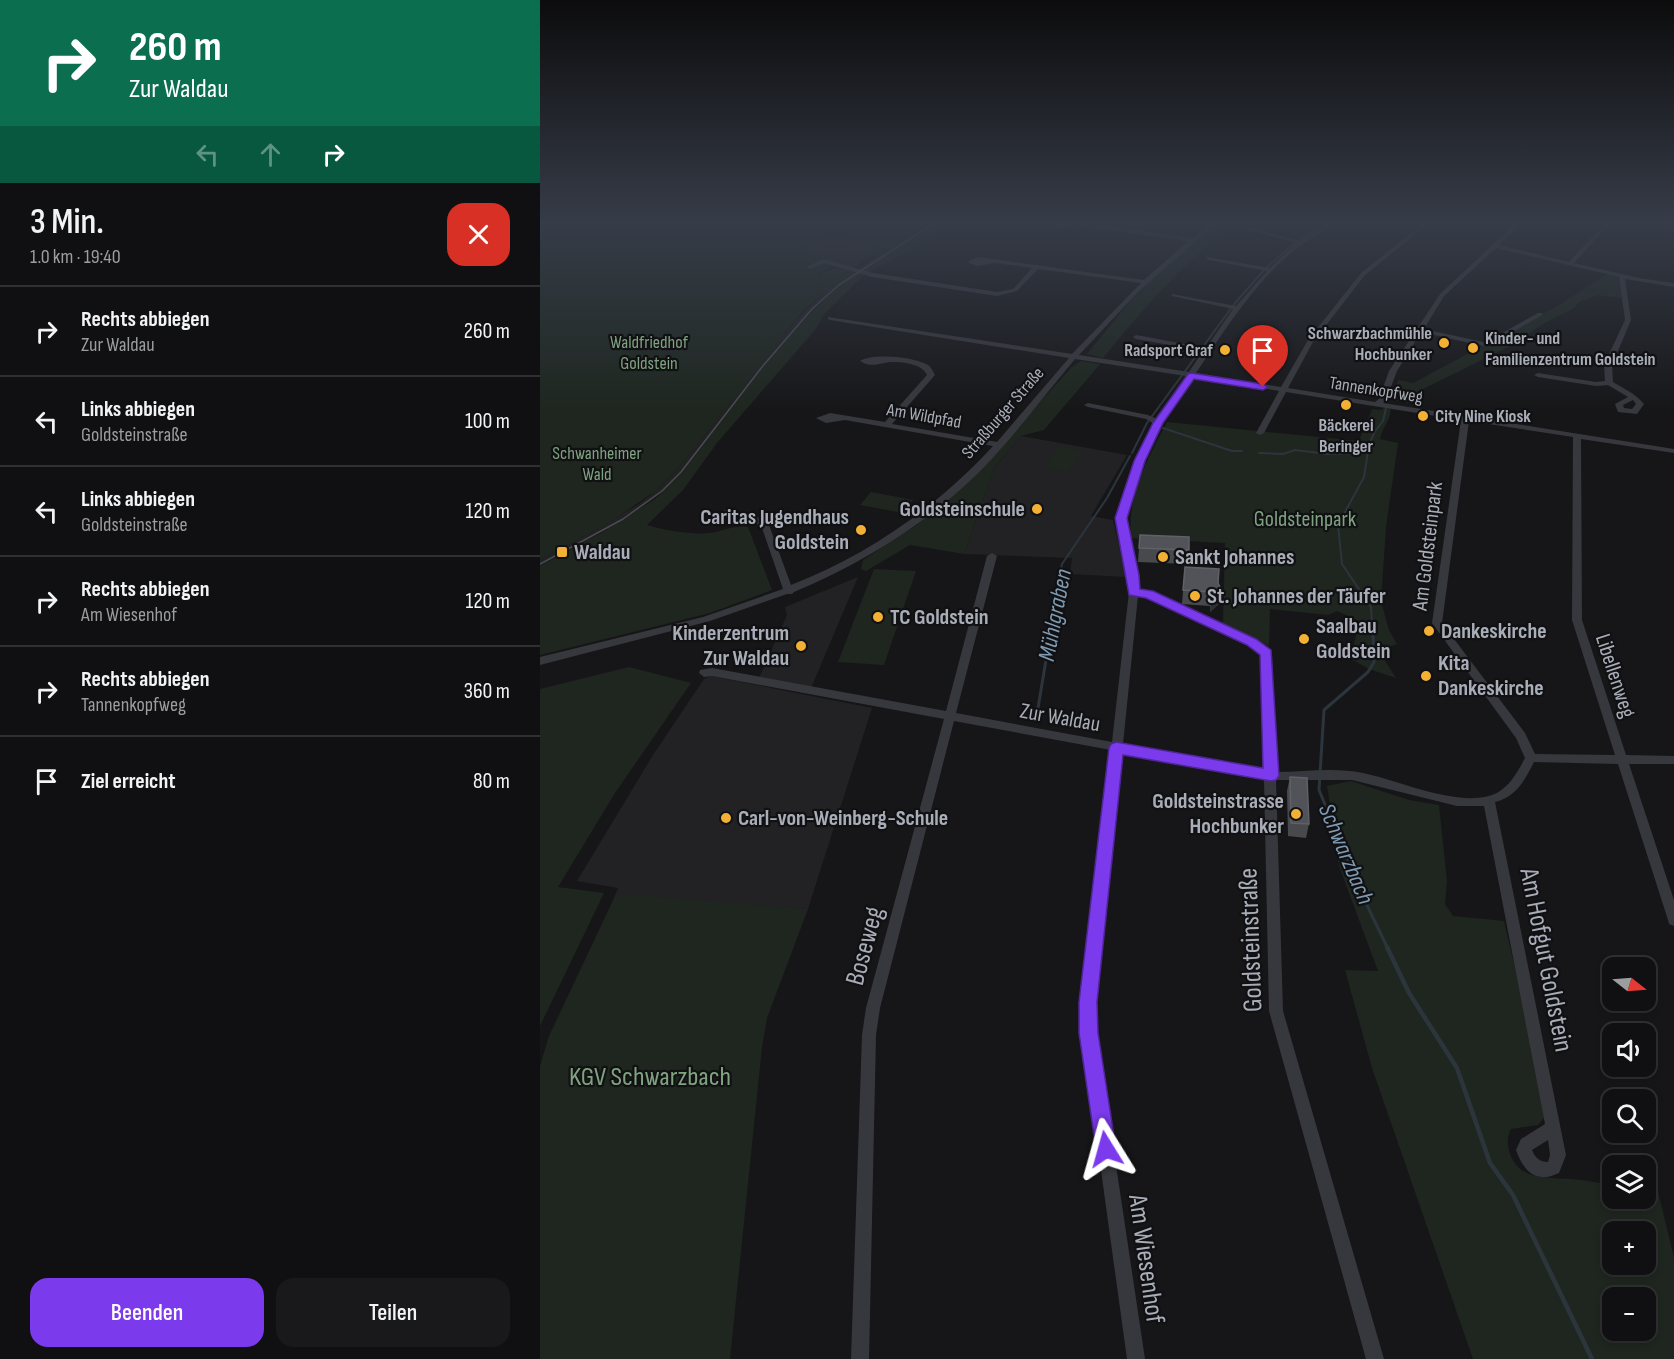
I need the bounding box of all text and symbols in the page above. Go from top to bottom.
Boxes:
text: 260 m [129,22,222,73]
icon: right [30,24,108,102]
text: Zur Waldau [129,73,228,105]
icon: left [191,138,224,171]
icon: ahead [254,138,287,171]
icon: right [317,138,350,171]
text: 3 Min. [30,201,104,244]
button: close [447,203,510,266]
text: 1.0 km · 19:40 [30,245,121,269]
text: Rechts abbiegen [81,306,210,333]
icon: right [30,315,63,348]
text: 260 m [464,318,510,345]
place label: Schwarzbachmühle Hochbunker [1308,323,1432,365]
pin [1237,325,1288,387]
place label: Kinder- und Familienzentrum Goldstein [1485,328,1656,370]
park label: Waldfriedhof Goldstein [610,332,689,374]
text: Zur Waldau [81,333,155,357]
icon: arrive [1246,334,1279,367]
marker: Schwarzbachmühle Hochbunker [1437,336,1451,350]
place label: Radsport Graf [1124,340,1213,361]
marker: Kinder- und Familienzentrum Goldstein [1466,341,1480,355]
marker: Radsport Graf [1218,343,1232,357]
street label: Straßburger Straße [958,363,1048,463]
street label: Tannenkopfweg [1328,372,1424,408]
text: Links abbiegen [81,396,195,423]
marker: Bäckerei Beringer [1339,398,1353,412]
street label: Am Wildpfad [884,399,963,433]
icon: left [30,405,63,438]
place label: City Nine Kiosk [1435,406,1531,427]
text: 100 m [465,408,510,435]
marker: City Nine Kiosk [1416,409,1430,423]
place label: Bäckerei Beringer [1318,415,1374,457]
text: Goldsteinstraße [81,423,188,447]
park label: Schwanheimer Wald [552,443,642,485]
street label: Am Goldsteinpark [1407,479,1449,613]
text: Links abbiegen [81,486,195,513]
icon: left [30,495,63,528]
place label: Goldsteinschule [900,496,1025,523]
text: 120 m [466,498,510,525]
marker: Goldsteinschule [1030,502,1044,516]
place label: Caritas Jugendhaus Goldstein [700,504,849,556]
park label: Goldsteinpark [1254,506,1357,533]
text: Goldsteinstraße [81,513,188,537]
marker: Caritas Jugendhaus Goldstein [854,523,868,537]
place label: Waldau [574,539,630,566]
place label: Sankt Johannes [1175,544,1295,571]
marker: Waldau [555,545,569,559]
marker: Sankt Johannes [1156,550,1170,564]
water label: Mühlgraben [1032,566,1078,664]
text: Rechts abbiegen [81,576,210,603]
place label: St. Johannes der Täufer [1207,583,1386,610]
icon: right [30,585,63,618]
text: 120 m [466,588,510,615]
marker: St. Johannes der Täufer [1188,589,1202,603]
text: Am Wiesenhof [81,603,177,627]
place label: TC Goldstein [890,604,988,631]
marker: TC Goldstein [871,610,885,624]
place label: Saalbau Goldstein [1316,613,1390,665]
place label: Dankeskirche [1441,618,1547,645]
place label: Kinderzentrum Zur Waldau [672,620,789,672]
marker: Dankeskirche [1422,624,1436,638]
street label: Libellenweg [1589,631,1641,722]
marker: Saalbau Goldstein [1297,632,1311,646]
marker: Kinderzentrum Zur Waldau [794,639,808,653]
place label: Kita Dankeskirche [1438,650,1544,702]
text: Rechts abbiegen [81,666,210,693]
marker: Kita Dankeskirche [1419,669,1433,683]
icon: right [30,675,63,708]
text: 360 m [464,678,510,705]
text: Tannenkopfweg [81,693,186,717]
street label: Zur Waldau [1018,698,1102,738]
icon: arrive [30,765,63,798]
text: Ziel erreicht [81,768,176,795]
text: 80 m [473,768,510,795]
place label: Goldsteinstrasse Hochbunker [1152,788,1284,840]
water label: Schwarzbach [1312,799,1380,909]
place label: Carl-von-Weinberg-Schule [738,805,948,832]
marker: Goldsteinstrasse Hochbunker [1289,807,1303,821]
marker: Carl-von-Weinberg-Schule [719,811,733,825]
street label: Am Hofgut Goldstein [1512,864,1580,1055]
street label: Goldsteinstraße [1232,867,1270,1013]
street label: Boseweg [839,903,891,989]
north arrow [1602,957,1656,1011]
map controls [1602,957,1656,1341]
button: sound [1602,1023,1656,1077]
park label: KGV Schwarzbach [569,1061,731,1093]
button: search [1602,1089,1656,1143]
position arrow [1074,1117,1138,1181]
button: layers [1602,1155,1656,1209]
street label: Am Wiesenhof [1121,1192,1171,1326]
button: + [1602,1221,1656,1275]
button: Beenden [30,1278,264,1347]
button: Teilen [276,1278,510,1347]
button: − [1602,1287,1656,1341]

